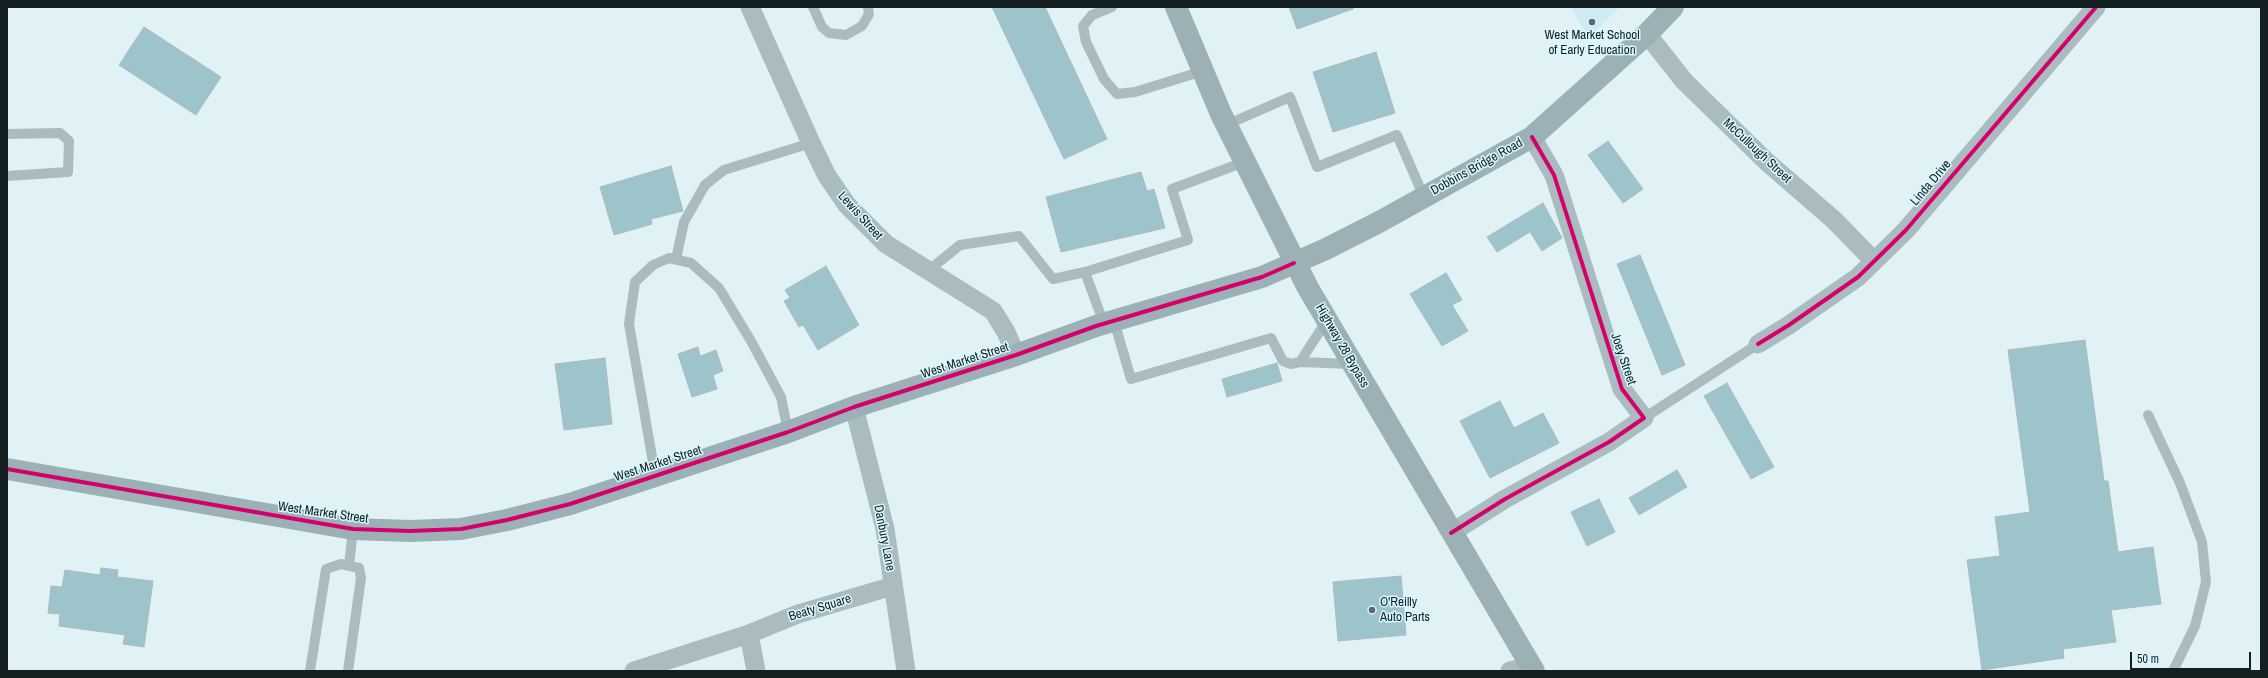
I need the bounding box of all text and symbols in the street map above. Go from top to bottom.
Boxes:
marker: West Market School of Early Education [1587,17,1597,27]
place label: West Market School of Early Education [1544,28,1640,59]
street label: McCullough Street [1720,115,1794,187]
street label: Dobbins Bridge Road [1428,135,1526,199]
street label: Linda Drive [1907,157,1955,209]
street label: Lewis Street [834,189,886,243]
street label: Highway 28 Bypass [1312,301,1372,391]
street label: Joey Street [1607,331,1639,387]
street label: West Market Street [919,340,1011,382]
street label: West Market Street [612,443,704,485]
street label: West Market Street [277,499,369,527]
street label: Danbury Lane [870,504,898,572]
street label: Beaty Square [787,591,853,625]
place label: O'Reilly Auto Parts [1380,595,1430,626]
marker: O'Reilly Auto Parts [1367,605,1377,615]
scale bar [2132,644,2253,670]
text: 50 m [2137,651,2159,667]

